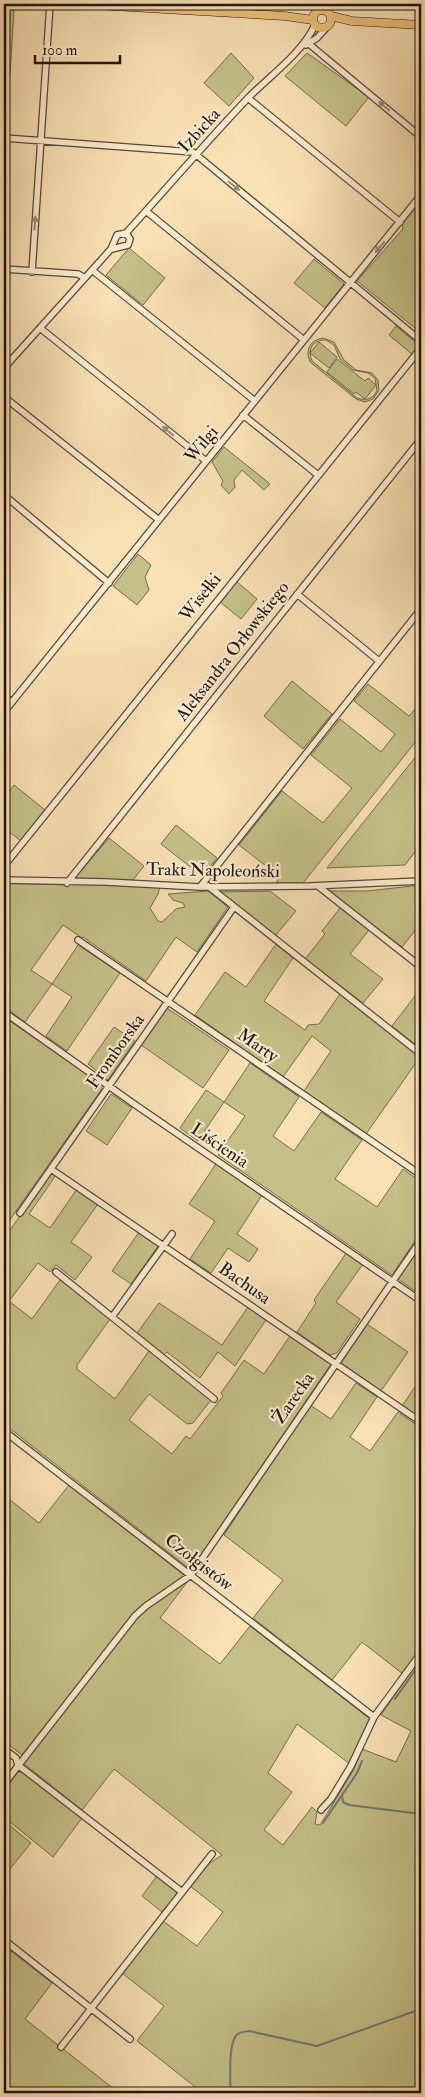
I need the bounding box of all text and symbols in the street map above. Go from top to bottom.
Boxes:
scale bar [35,32,120,64]
text: 100 m [42,41,78,60]
one-way arrow [377,101,390,112]
street label: Izbicka [173,103,226,158]
one-way arrow [228,180,241,191]
one-way arrow [32,215,40,231]
one-way arrow [374,240,385,253]
street label: Wilgi [179,421,223,468]
one-way arrow [162,425,175,436]
street label: Wisełki [174,568,226,627]
street label: Aleksandra Orłowskiego [170,576,294,727]
street label: Trakt Napoleoński [146,858,280,883]
street label: Fromborska [81,1009,150,1093]
street label: Marty [233,1023,284,1068]
street label: Liścienia [186,1118,254,1173]
street label: Bachusa [214,1257,276,1310]
street label: Żarecka [266,1367,320,1429]
street label: Czołgistów [160,1529,238,1597]

